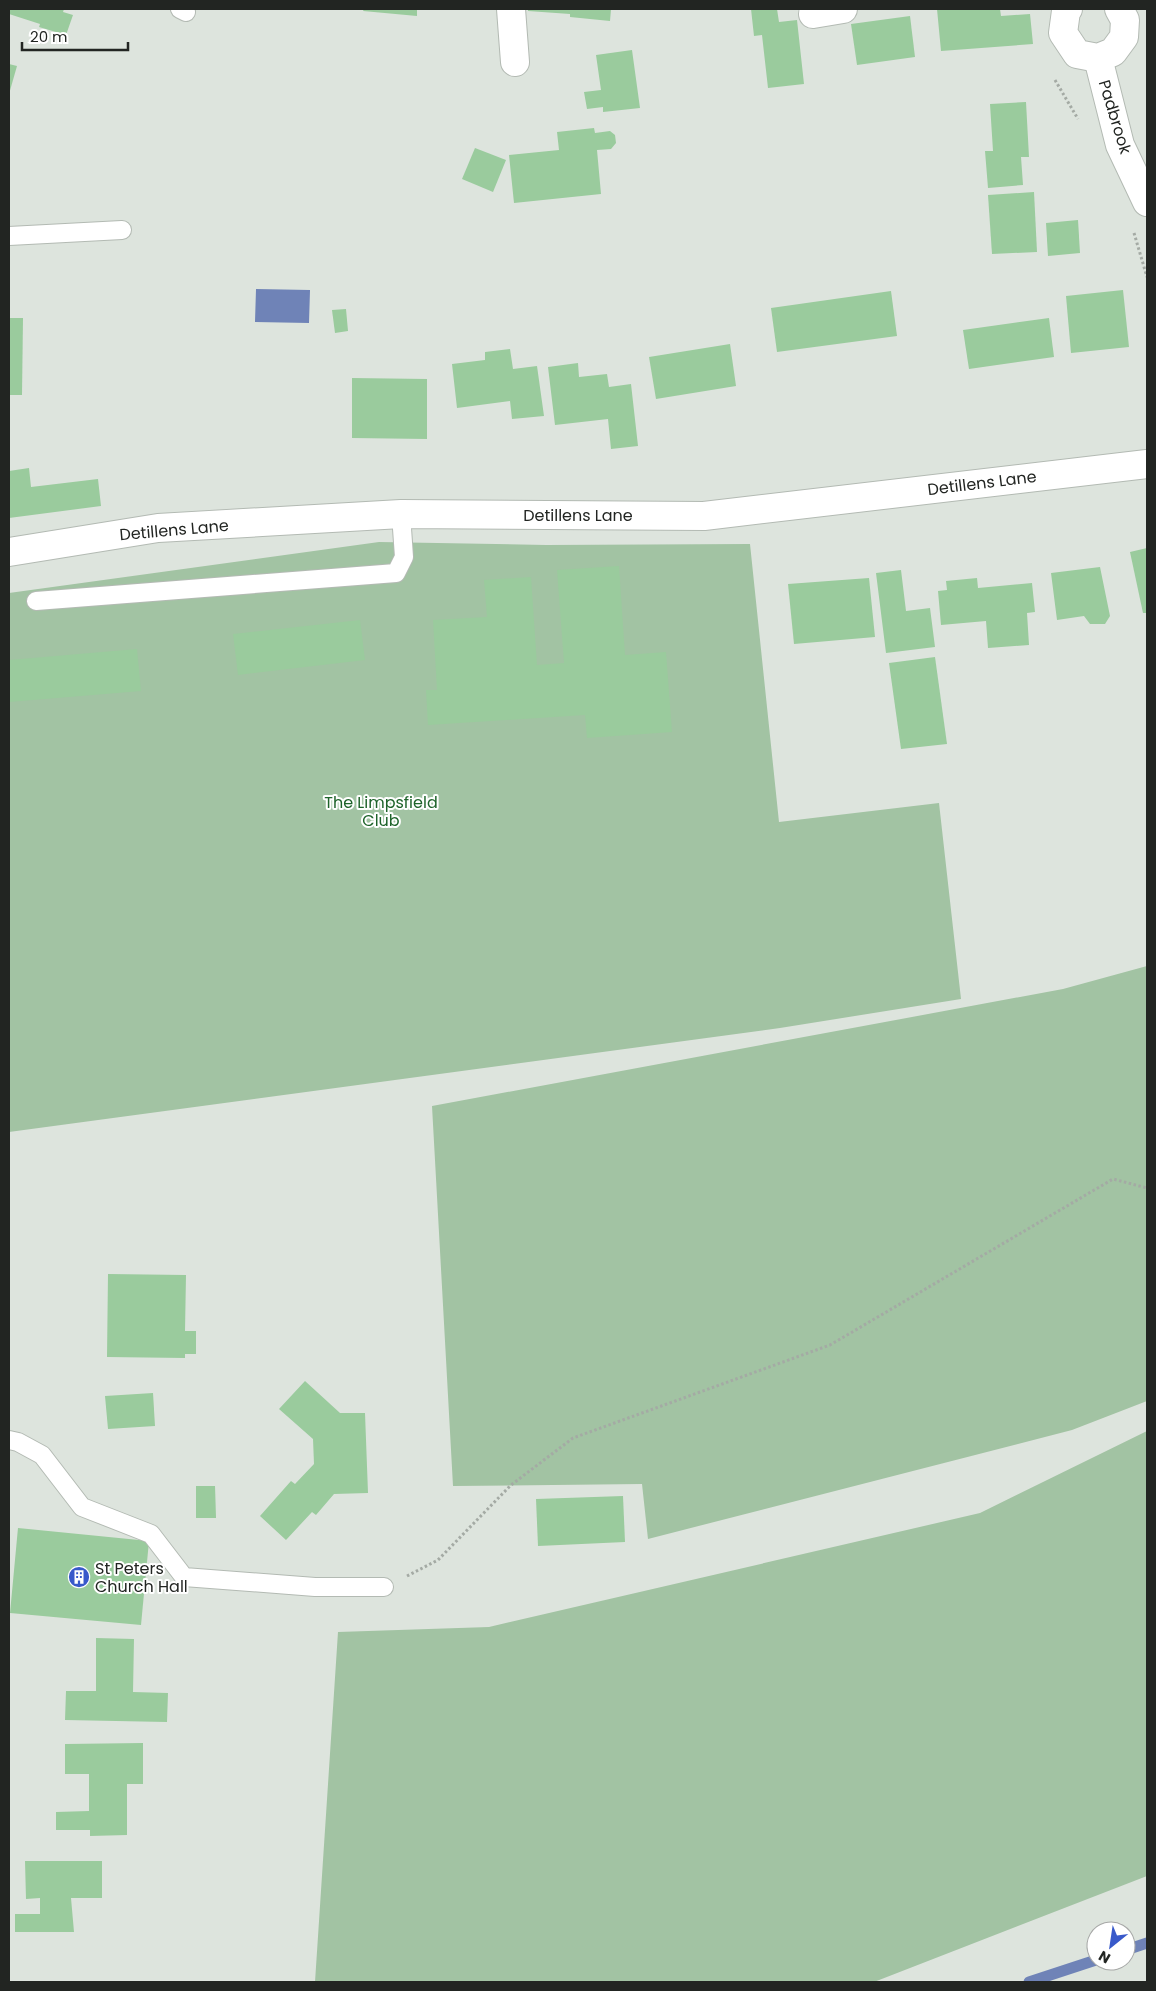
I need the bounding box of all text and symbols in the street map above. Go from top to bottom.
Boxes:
scale bar [22,20,129,52]
text: 20 m [30,26,68,47]
street label: Padbrook [1093,77,1137,158]
street label: Detillens Lane [926,465,1038,501]
street label: Detillens Lane [523,504,633,527]
street label: Detillens Lane [118,514,230,546]
park label: The Limpsfield Club [324,791,438,832]
place label: St Peters Church Hall [95,1557,188,1598]
building icon: St Peters Church Hall [67,1565,91,1589]
north arrow [1086,1921,1136,1971]
text: N [1095,1946,1114,1969]

